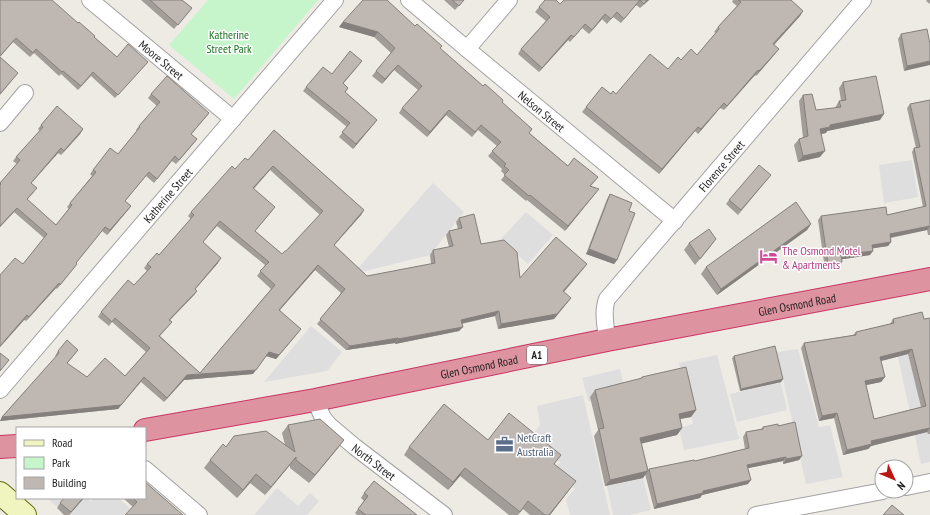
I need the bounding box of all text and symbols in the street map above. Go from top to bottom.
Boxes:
park label: Katherine Street Park [206,27,252,56]
street label: Moore Street [136,37,187,83]
street label: Nelson Street [515,87,569,135]
street label: Florence Street [695,136,748,194]
street label: Katherine Street [140,164,196,226]
place label: The Osmond Motel & Apartments [782,243,861,272]
hotel icon: The Osmond Motel & Apartments [759,247,779,267]
street label: Glen Osmond Road [757,289,837,319]
road number: A1 [527,346,547,364]
street label: Glen Osmond Road [439,351,519,382]
legend [16,427,146,499]
place label: NetCraft Australia [517,430,554,459]
office icon: NetCraft Australia [494,434,514,454]
text: Road [52,435,72,450]
street label: North Street [349,440,400,484]
text: Park [52,455,70,470]
north arrow [874,459,914,499]
text: Building [52,475,87,490]
text: N [894,479,908,493]

